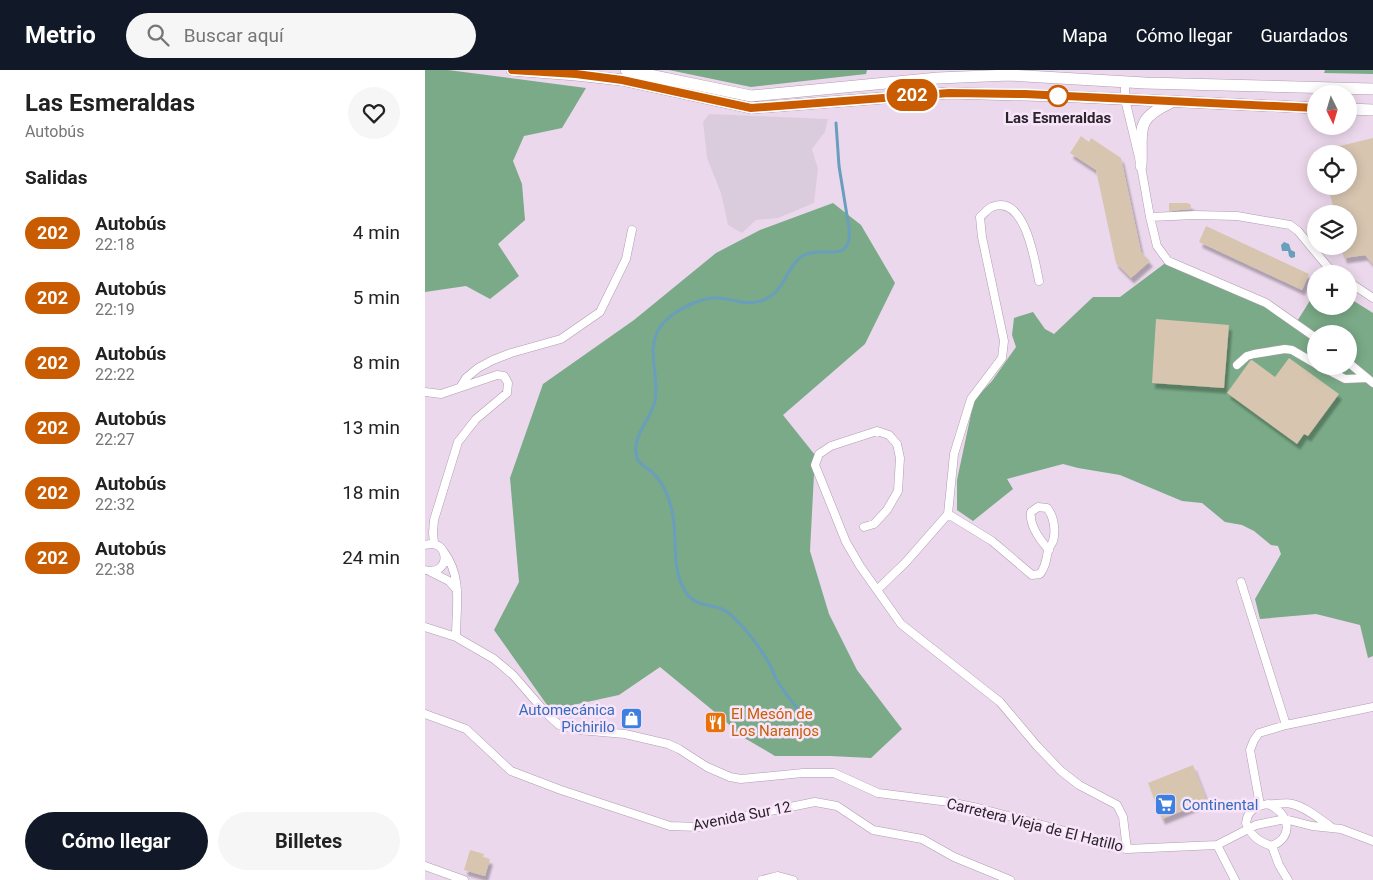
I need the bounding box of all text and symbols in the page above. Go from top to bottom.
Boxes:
search box [126,13,476,58]
text: Metrio [25,21,96,49]
icon: search [144,21,172,49]
text: Buscar aquí [184,24,284,47]
text: Mapa [1062,25,1108,46]
text: Cómo llegar [1136,25,1232,46]
text: Guardados [1260,25,1348,46]
line badge: 202 [883,79,941,111]
text: 202 [897,84,927,105]
marker: Las Esmeraldas [1047,85,1069,107]
north arrow [1307,85,1357,135]
map controls [1307,85,1357,375]
button: heart [348,87,400,139]
text: Las Esmeraldas [25,89,195,117]
place label: Las Esmeraldas [1005,109,1111,127]
text: Autobús [25,122,84,141]
button: locate [1307,145,1357,195]
text: Salidas [25,166,88,189]
button: layers [1307,205,1357,255]
text: Autobús [95,212,166,235]
text: 4 min [353,221,400,244]
text: 202 [37,222,68,243]
text: 22:18 [95,235,135,254]
button: + [1307,265,1357,315]
text: Autobús [95,277,166,300]
text: 5 min [353,286,400,309]
text: 202 [37,287,68,308]
text: 22:19 [95,300,135,319]
button: − [1307,325,1357,375]
text: Autobús [95,342,166,365]
text: 8 min [353,351,400,374]
text: 202 [37,352,68,373]
text: 22:22 [95,365,135,384]
text: Autobús [95,407,166,430]
text: 13 min [342,416,400,439]
text: 202 [37,417,68,438]
text: 22:27 [95,430,135,449]
text: Autobús [95,472,166,495]
text: 18 min [342,481,400,504]
text: 202 [37,482,68,503]
text: 22:32 [95,495,135,514]
text: Autobús [95,537,166,560]
text: 24 min [342,546,400,569]
text: 202 [37,547,68,568]
text: 22:38 [95,560,135,579]
place label: Automecánica Pichirilo [519,701,615,736]
place label: El Mesón de Los Naranjos [731,705,819,740]
shop icon: Automecánica Pichirilo [619,707,643,731]
restaurant icon: El Mesón de Los Naranjos [703,711,727,735]
supermarket icon: Continental [1154,793,1178,817]
street label: Carretera Vieja de El Hatillo [945,794,1125,856]
place label: Continental [1182,796,1258,814]
street label: Avenida Sur 12 [691,798,793,834]
button: Cómo llegar [25,812,208,870]
button: Billetes [218,812,400,870]

